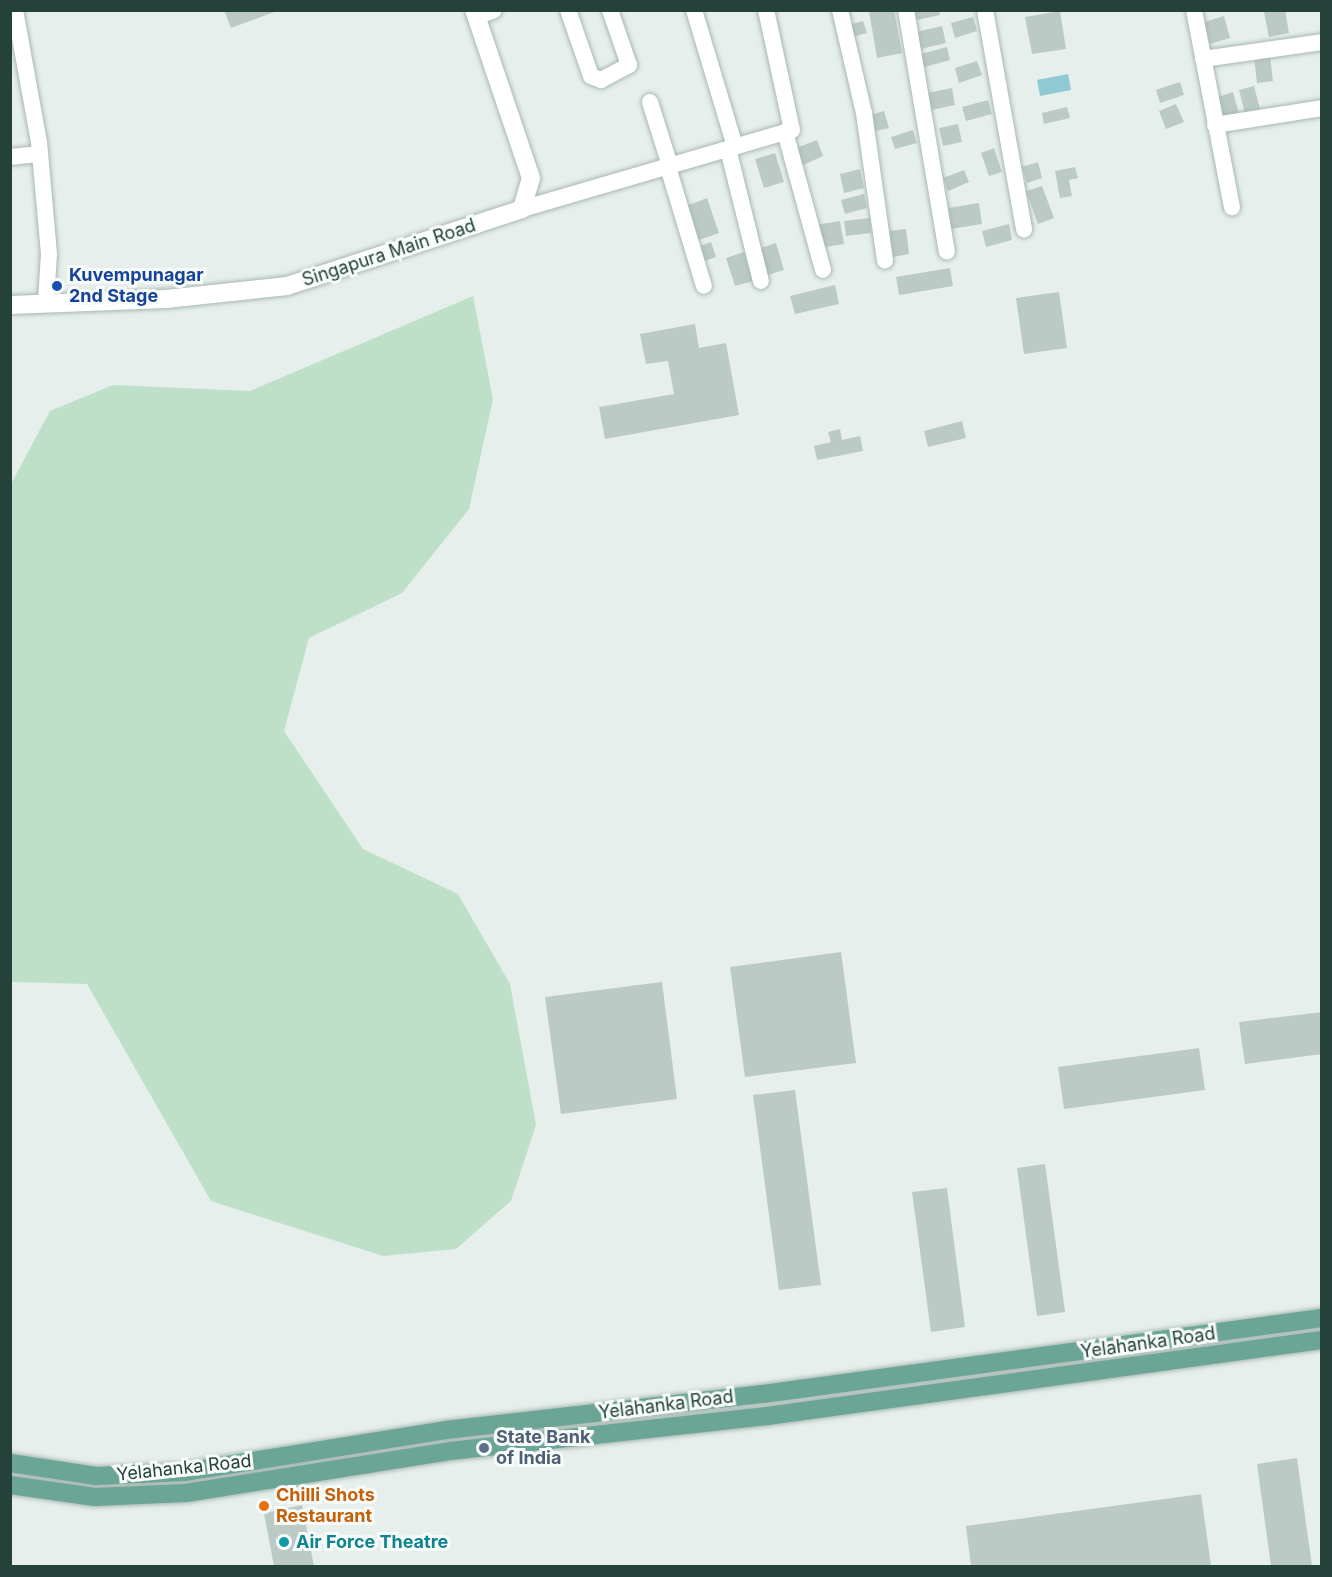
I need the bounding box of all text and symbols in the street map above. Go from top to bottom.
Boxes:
street label: Singapura Main Road [300,215,478,291]
place label: Kuvempunagar 2nd Stage [69,265,204,308]
marker: Kuvempunagar 2nd Stage [50,279,64,293]
street label: Yelahanka Road [1079,1323,1217,1363]
street label: Yelahanka Road [597,1386,735,1424]
place label: State Bank of India [496,1427,590,1470]
marker: State Bank of India [477,1441,491,1455]
street label: Yelahanka Road [115,1450,253,1486]
place label: Chilli Shots Restaurant [276,1485,375,1528]
marker: Chilli Shots Restaurant [257,1499,271,1513]
place label: Air Force Theatre [296,1531,448,1553]
marker: Air Force Theatre [277,1535,291,1549]

